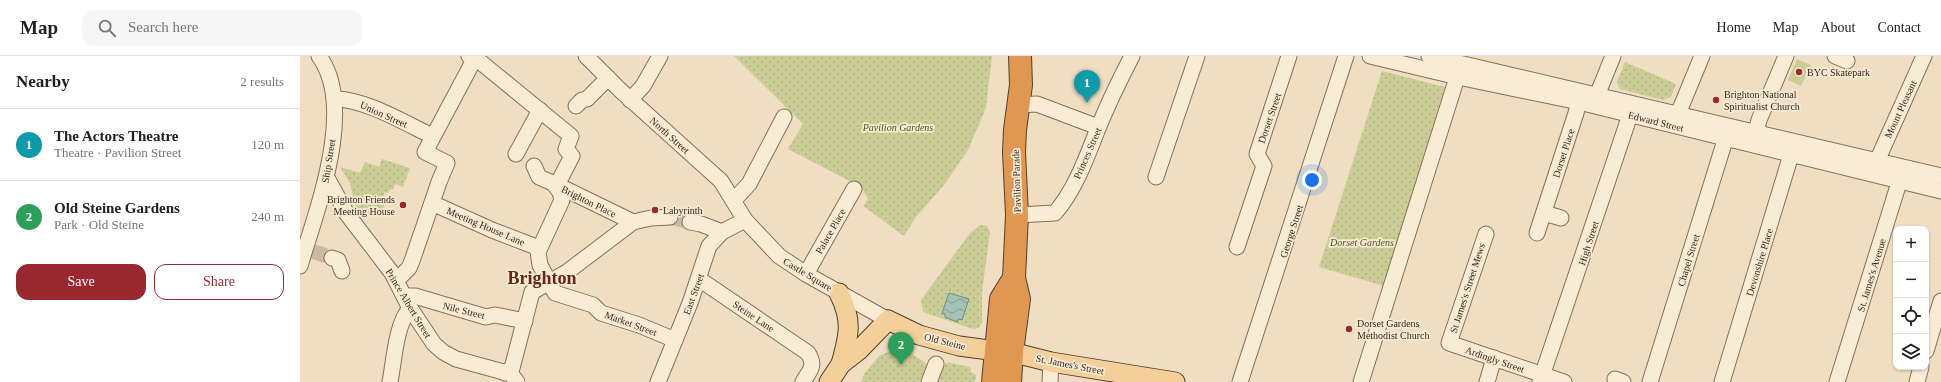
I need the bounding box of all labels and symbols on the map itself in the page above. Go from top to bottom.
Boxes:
marker: BYC Skatepark [1794,67,1804,77]
place label: BYC Skatepark [1807,67,1870,78]
pin: 1 [1074,70,1100,103]
street label: Mount Pleasant [1882,78,1919,140]
place label: Brighton National Spiritualist Church [1724,89,1800,112]
street label: Dorset Street [1256,91,1283,145]
marker: Brighton National Spiritualist Church [1711,95,1721,105]
street label: Union Street [358,99,409,130]
street label: Edward Street [1627,109,1685,134]
street label: North Street [648,115,692,156]
park label: Pavilion Gardens [862,122,933,133]
street label: Princes Street [1071,126,1104,181]
street label: Dorset Place [1550,127,1577,179]
street label: Ship Street [320,138,337,184]
street label: Pavilion Parade [1010,149,1023,213]
your location [1302,170,1322,190]
street label: Brighton Place [560,183,619,220]
place label: Brighton Friends Meeting House [327,194,396,217]
marker: Brighton Friends Meeting House [398,200,408,210]
street label: George Street [1278,203,1305,259]
street label: Meeting House Lane [445,205,527,248]
marker: Labyrinth [650,205,660,215]
place label: Labyrinth [663,205,702,216]
street label: Palace Place [813,206,848,256]
street label: High Street [1576,219,1601,267]
street label: Devonshire Place [1744,226,1775,297]
street label: Chapel Street [1675,232,1702,288]
park label: Dorset Gardens [1329,237,1394,248]
street label: St. James's Avenue [1855,237,1888,313]
street label: St James's Street Mews [1448,242,1487,334]
street label: Castle Square [781,255,835,294]
street label: Prince Albert Street [384,267,434,340]
district label: Brighton [507,268,577,288]
street label: East Street [681,272,706,316]
street label: Steine Lane [731,299,777,335]
street label: Nile Street [442,300,486,321]
street label: Market Street [603,309,659,338]
place label: Dorset Gardens Methodist Church [1357,318,1430,341]
marker: Dorset Gardens Methodist Church [1344,324,1354,334]
street label: Old Steine [923,331,967,352]
pin: 2 [888,332,914,365]
street label: Ardingly Street [1464,344,1526,375]
street label: St. James's Street [1035,352,1105,377]

